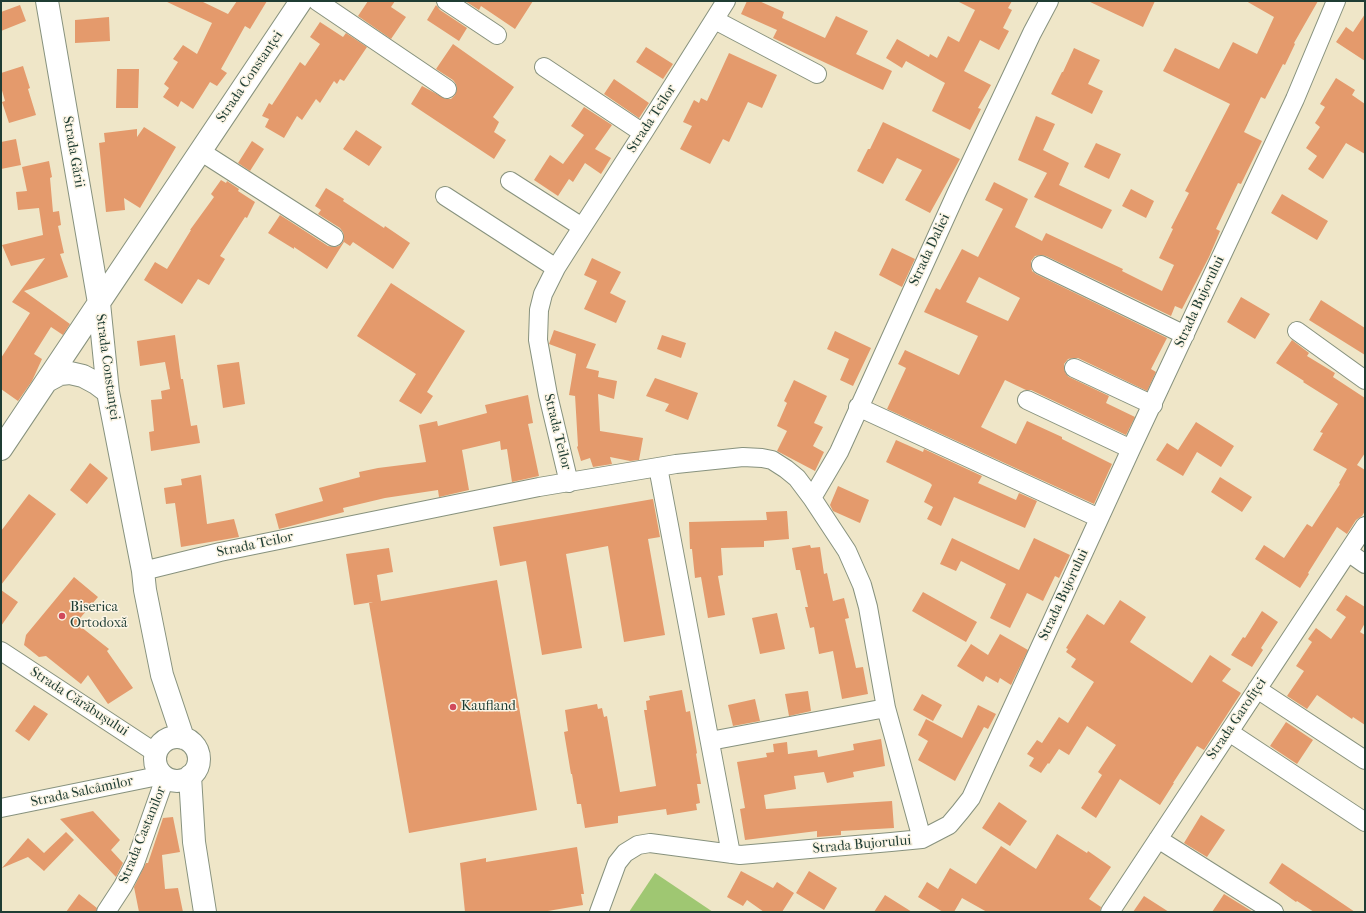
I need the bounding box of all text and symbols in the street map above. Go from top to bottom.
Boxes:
street label: Strada Constanței [213,28,287,126]
street label: Strada Teilor [624,82,680,156]
street label: Strada Gării [58,115,88,189]
street label: Strada Daliei [906,211,954,289]
street label: Strada Bujorului [1171,254,1229,350]
street label: Strada Constanței [91,313,123,421]
street label: Strada Teilor [539,392,575,472]
street label: Strada Teilor [215,529,295,561]
street label: Strada Bujorului [1035,547,1093,643]
place label: Biserica Ortodoxă [70,600,127,632]
marker: Biserica Ortodoxă [57,611,67,621]
street label: Strada Cărăbușului [27,664,131,740]
street label: Strada Garofiței [1203,675,1271,763]
place label: Kaufland [461,699,516,715]
marker: Kaufland [448,702,458,712]
street label: Strada Salcâmilor [29,773,135,811]
street label: Strada Castanilor [116,784,170,886]
street label: Strada Bujorului [812,832,912,858]

